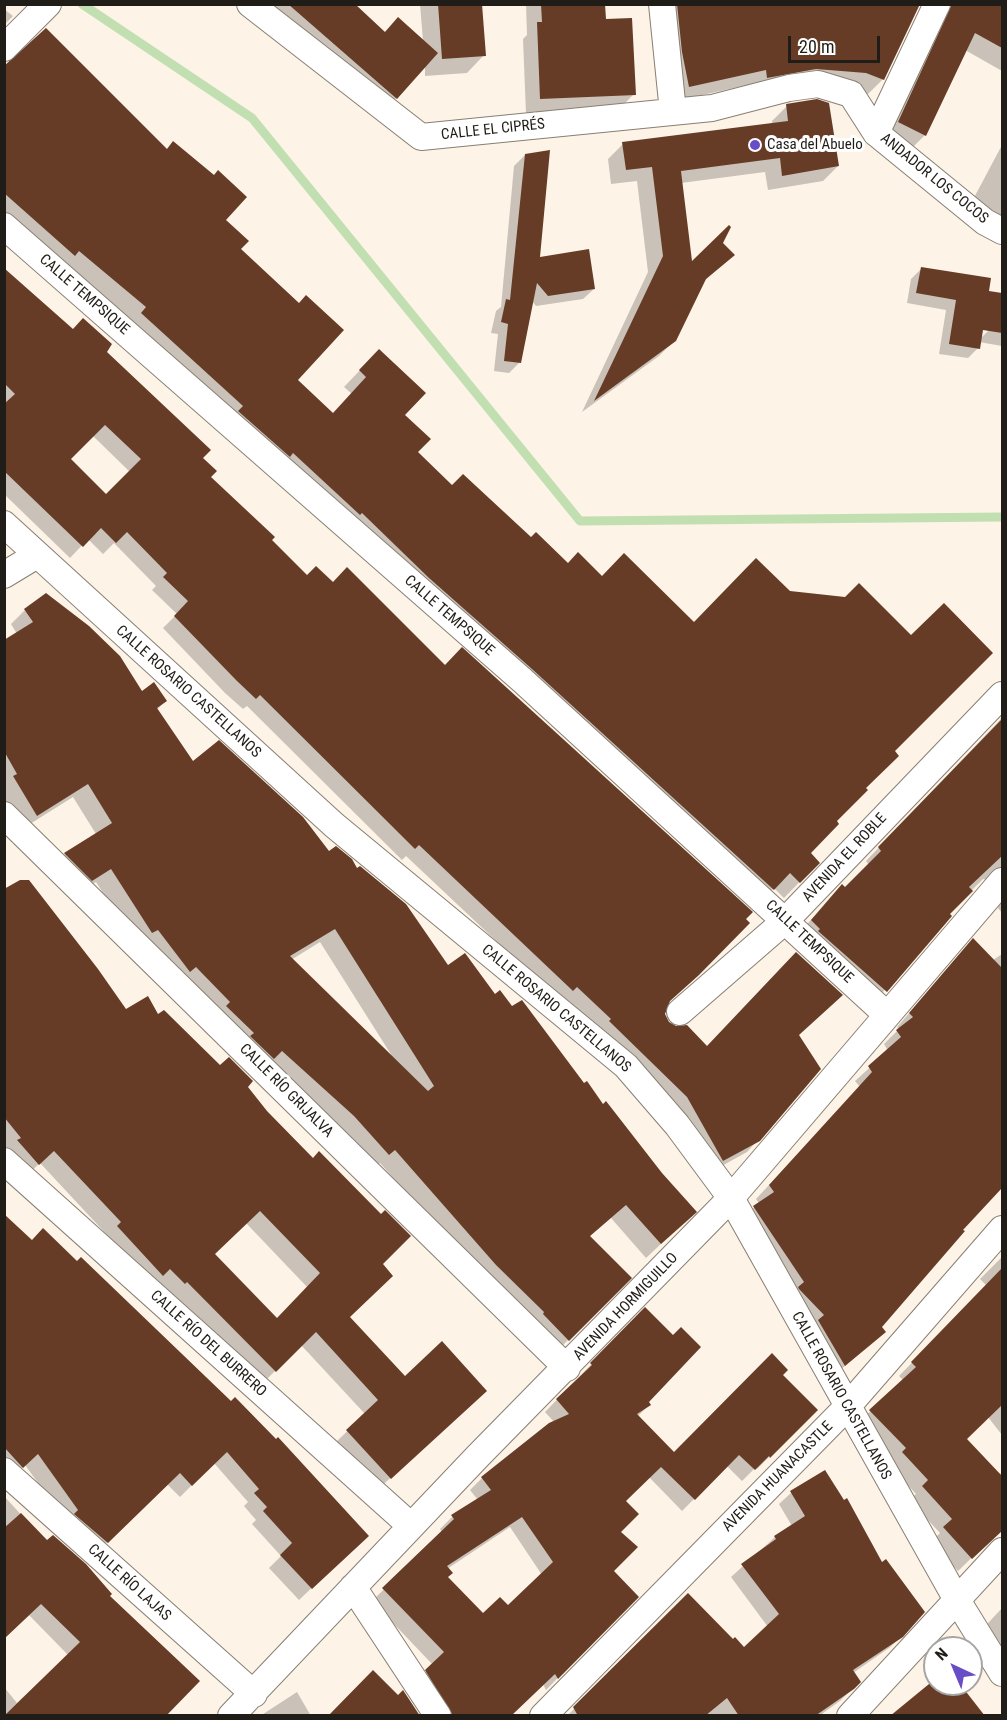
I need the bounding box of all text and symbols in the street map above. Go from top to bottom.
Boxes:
scale bar [791,24,882,62]
text: 20 m [799,36,834,57]
street label: CALLE EL CIPRÉS [440,116,546,144]
street label: ANDADOR LOS COCOS [876,130,992,228]
place label: Casa del Abuelo [767,136,863,154]
marker: Casa del Abuelo [748,138,762,152]
street label: CALLE TEMPSIQUE [35,251,133,339]
street label: CALLE TEMPSIQUE [400,572,498,660]
street label: CALLE ROSARIO CASTELLANOS [112,622,264,762]
street label: AVENIDA EL ROBLE [799,810,891,906]
street label: CALLE TEMPSIQUE [761,897,857,987]
street label: CALLE ROSARIO CASTELLANOS [478,941,634,1077]
street label: CALLE RÍO GRIJALVA [235,1040,337,1142]
street label: AVENIDA HORMIGUILLO [570,1249,682,1365]
street label: CALLE RÍO DEL BURRERO [146,1287,270,1401]
street label: CALLE ROSARIO CASTELLANOS [787,1309,895,1483]
street label: AVENIDA HUANACASTLE [719,1418,837,1536]
street label: CALLE RÍO LAJAS [84,1541,174,1625]
north arrow [923,1636,983,1696]
text: N [931,1644,952,1664]

